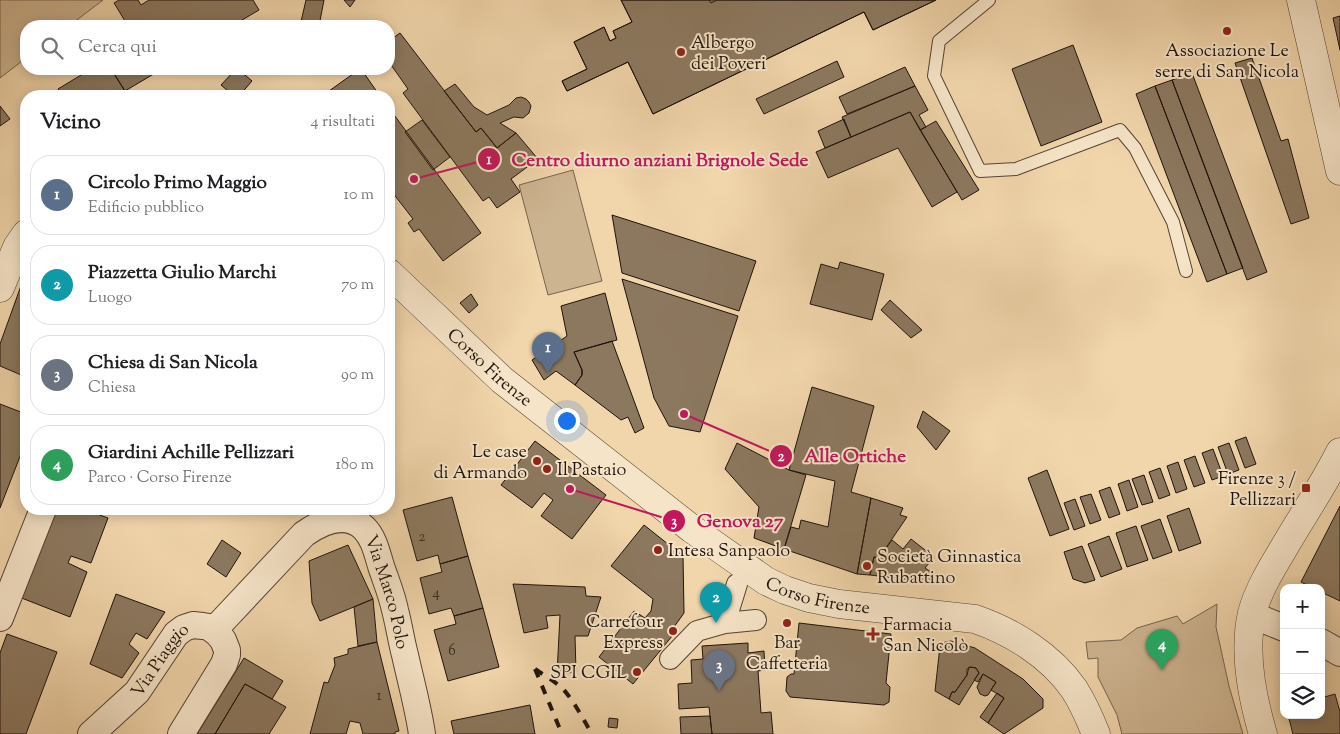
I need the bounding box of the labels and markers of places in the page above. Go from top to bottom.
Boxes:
marker: Associazione Le serre di San Nicola [1221,25,1233,37]
place label: Albergo dei Poveri [691,31,766,78]
place label: Associazione Le serre di San Nicola [1155,39,1299,86]
marker: Albergo dei Poveri [675,46,687,58]
callout: Centro diurno anziani Brignole Sede [476,142,818,176]
pin: 1 [532,332,564,373]
callout: Alle Ortiche [769,439,916,473]
place label: Le case di Armando [433,440,527,487]
marker: Le case di Armando [531,455,543,467]
place label: Il Pastaio [557,458,627,484]
marker: Il Pastaio [541,463,553,475]
place label: Firenze 3 / Pellizzari [1218,467,1297,514]
marker: Firenze 3 / Pellizzari [1300,482,1312,494]
callout: Genova 27 [661,504,793,538]
place label: Intesa Sanpaolo [668,539,790,565]
marker: Intesa Sanpaolo [652,544,664,556]
place label: Società Ginnastica Rubattino [877,545,1021,592]
marker: Società Ginnastica Rubattino [861,560,873,572]
pin: 2 [700,582,732,623]
place label: Carrefour Express [586,610,663,657]
place label: Farmacia San Nicolò [883,613,969,660]
marker: Bar Caffetteria [781,617,793,629]
marker: Carrefour Express [667,625,679,637]
marker: Farmacia San Nicolò [867,628,879,640]
pin: 4 [1146,629,1178,670]
place label: Bar Caffetteria [746,631,828,678]
pin: 3 [703,650,735,691]
place label: SPI CGIL [550,661,627,687]
marker: SPI CGIL [631,666,643,678]

